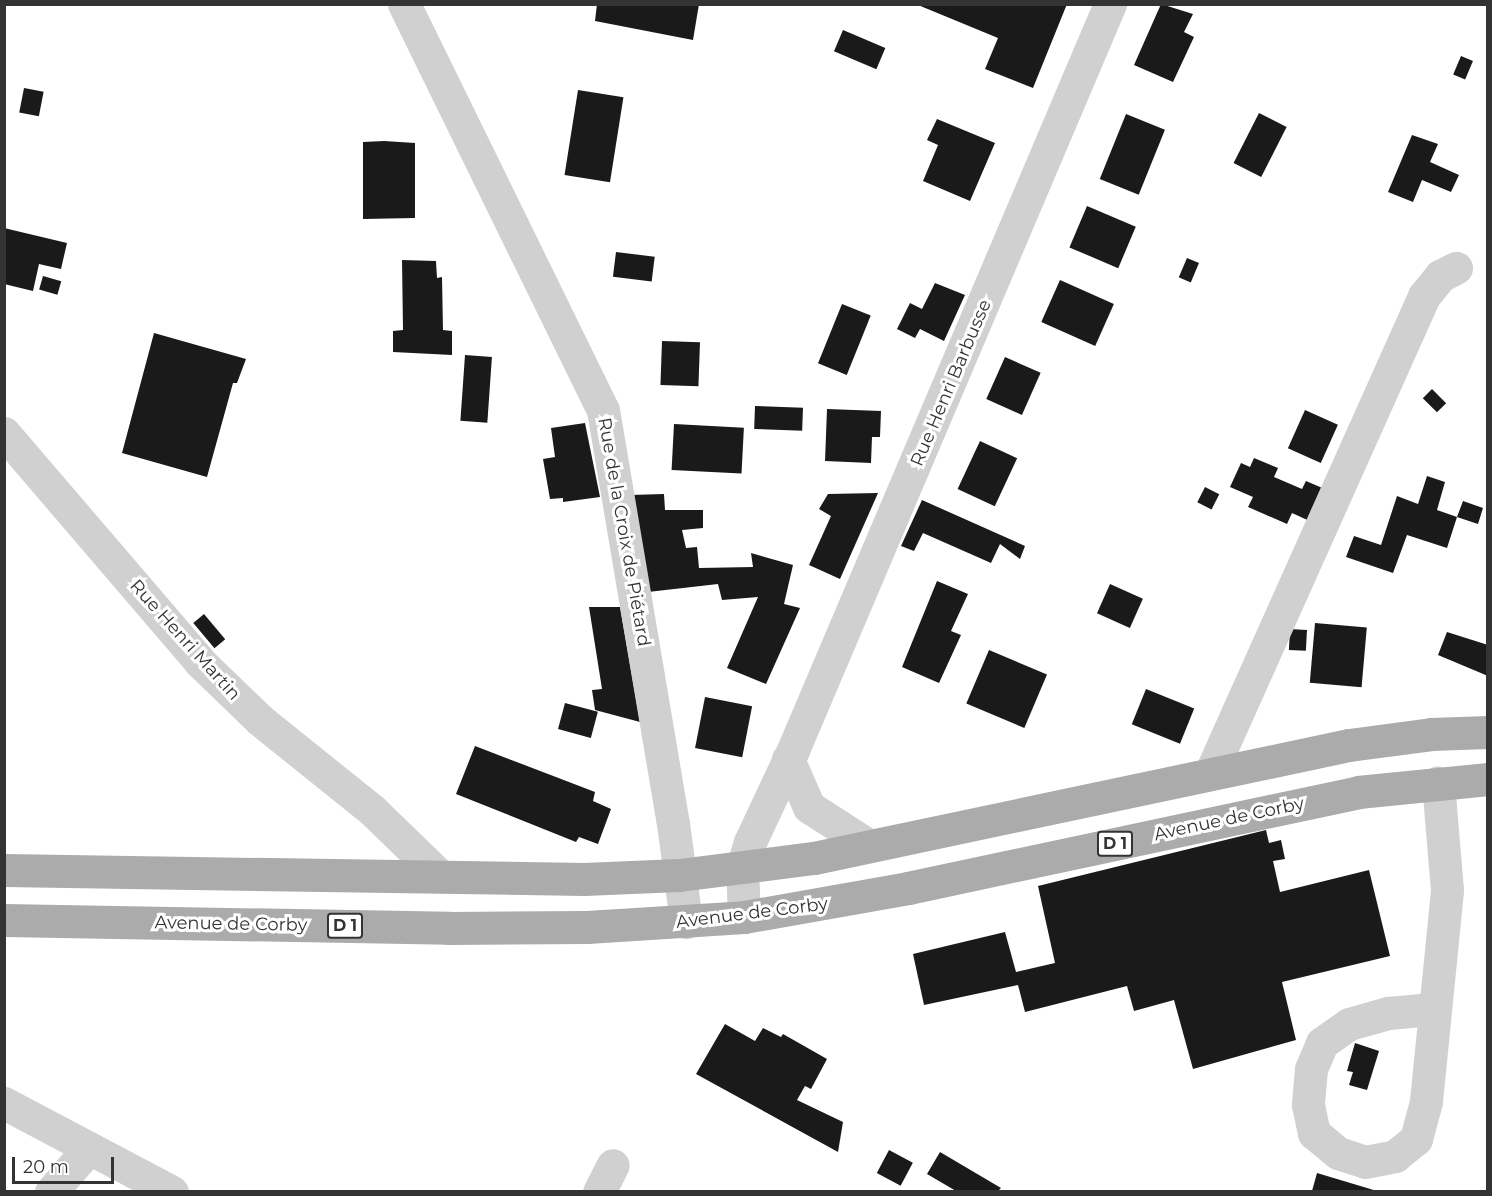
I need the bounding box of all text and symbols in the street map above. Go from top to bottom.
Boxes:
street label: Rue Henri Barbusse [906,296,996,470]
street label: Rue de la Croix de Piétard [593,416,655,648]
street label: Rue Henri Martin [125,575,245,705]
street label: Avenue de Corby [1152,793,1306,845]
road number: D 1 [1096,831,1134,857]
street label: Avenue de Corby [675,893,829,933]
street label: Avenue de Corby [154,912,308,936]
road number: D 1 [326,913,364,939]
scale bar [15,1145,117,1183]
text: 20 m [23,1156,69,1178]

